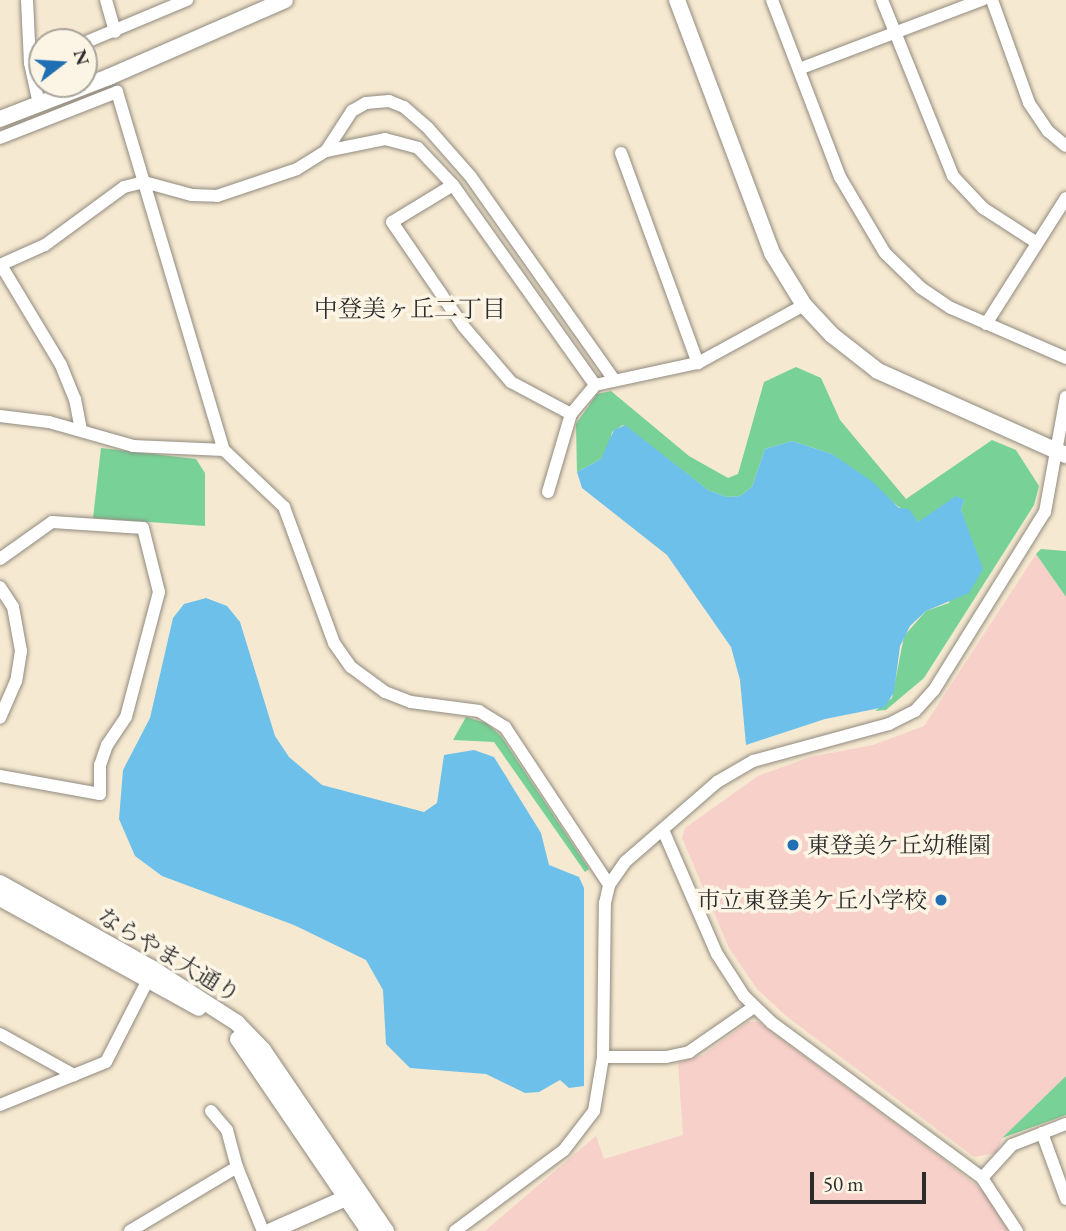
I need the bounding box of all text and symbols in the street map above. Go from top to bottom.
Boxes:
north arrow [28,28,98,98]
text: N [67,46,96,68]
district label: 中登美ヶ丘二丁目 [314,295,506,323]
place label: 東登美ケ丘幼稚園 [807,831,991,859]
marker: 東登美ケ丘幼稚園 [785,837,801,853]
place label: 市立東登美ケ丘小学校 [697,886,927,914]
marker: 市立東登美ケ丘小学校 [933,892,949,908]
street label: ならやま大通り [93,902,245,1008]
scale bar [814,1158,930,1202]
text: 50 m [823,1170,864,1197]

